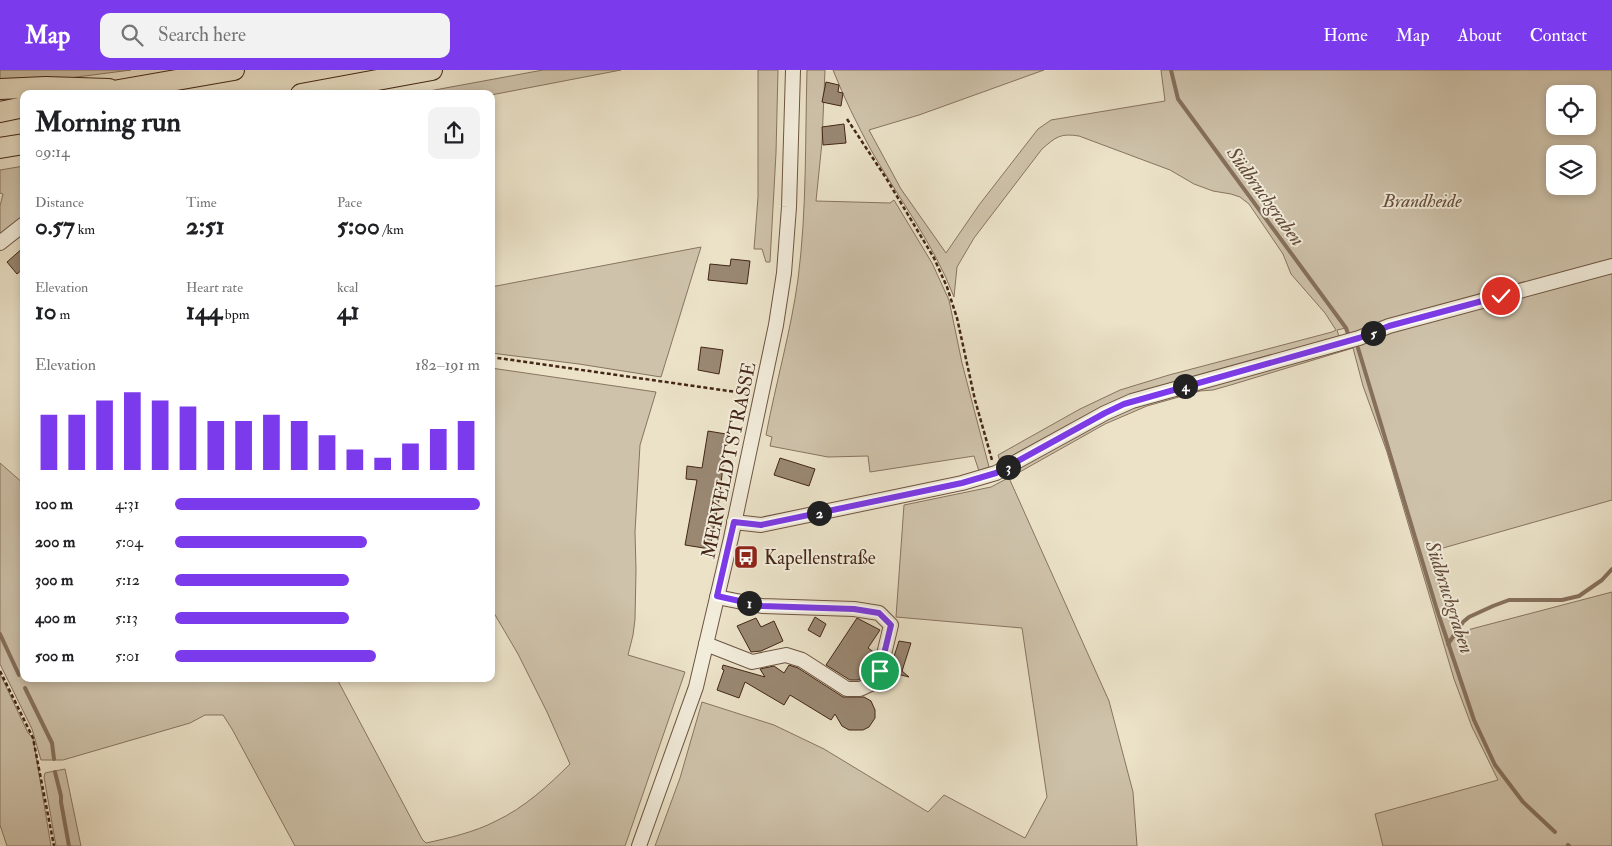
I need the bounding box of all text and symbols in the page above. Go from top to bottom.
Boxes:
search box [100,13,450,58]
text: Map [25,20,70,51]
icon: search [118,21,146,49]
text: Search here [158,23,246,47]
text: Home [1323,24,1368,47]
text: Map [1396,24,1430,47]
text: About [1458,24,1502,47]
text: Contact [1530,24,1587,47]
map controls [1546,85,1596,195]
button: locate [1546,85,1596,135]
text: Morning run [35,105,181,140]
button: share [428,107,480,159]
water label: Südbruchgraben [1221,141,1310,251]
text: 09:14 [35,142,70,162]
button: layers [1546,145,1596,195]
park label: Brandheide [1381,189,1462,213]
text: Distance [35,194,84,211]
text: Time [186,194,217,211]
text: Pace [337,194,362,211]
text: 0.57 [35,211,75,242]
text: 2:51 [186,211,225,242]
text: 5:00 [337,211,380,242]
text: km [75,221,95,238]
text: /km [380,221,404,238]
pin [1480,275,1522,317]
text: Elevation [35,279,88,296]
text: Heart rate [186,279,243,296]
text: kcal [337,279,358,296]
icon: check [1487,282,1515,310]
text: 10 [35,296,57,327]
text: 144 [186,296,222,327]
text: 41 [337,296,359,327]
text: m [57,306,70,323]
text: bpm [222,306,250,323]
pin: 5 [1360,320,1386,346]
text: 5 [1370,325,1377,342]
text: Elevation [35,355,96,375]
text: 182–191 m [415,355,480,375]
street label: MERVELDTSTRASSE [696,359,762,561]
pin: 4 [1172,374,1198,398]
text: 4 [1182,378,1189,395]
pin: 3 [996,454,1020,480]
text: 3 [1006,459,1011,476]
text: 100 m [35,494,73,514]
text: 4:31 [115,494,139,514]
pin: 2 [806,500,832,526]
text: 2 [816,505,823,522]
text: 200 m [35,532,75,552]
text: 5:04 [115,532,143,552]
water label: Südbruchgraben [1419,537,1479,657]
bus stop icon: Kapellenstraße [733,544,759,570]
place label: Kapellenstraße [764,546,876,571]
text: 300 m [35,570,73,590]
text: 5:12 [115,570,140,590]
pin: 1 [736,590,762,616]
text: 1 [747,595,752,612]
text: 400 m [35,608,76,628]
text: 5:13 [115,608,138,628]
text: 500 m [35,646,74,666]
text: 5:01 [115,646,140,666]
pin [859,650,901,692]
icon: arrive [866,657,894,685]

